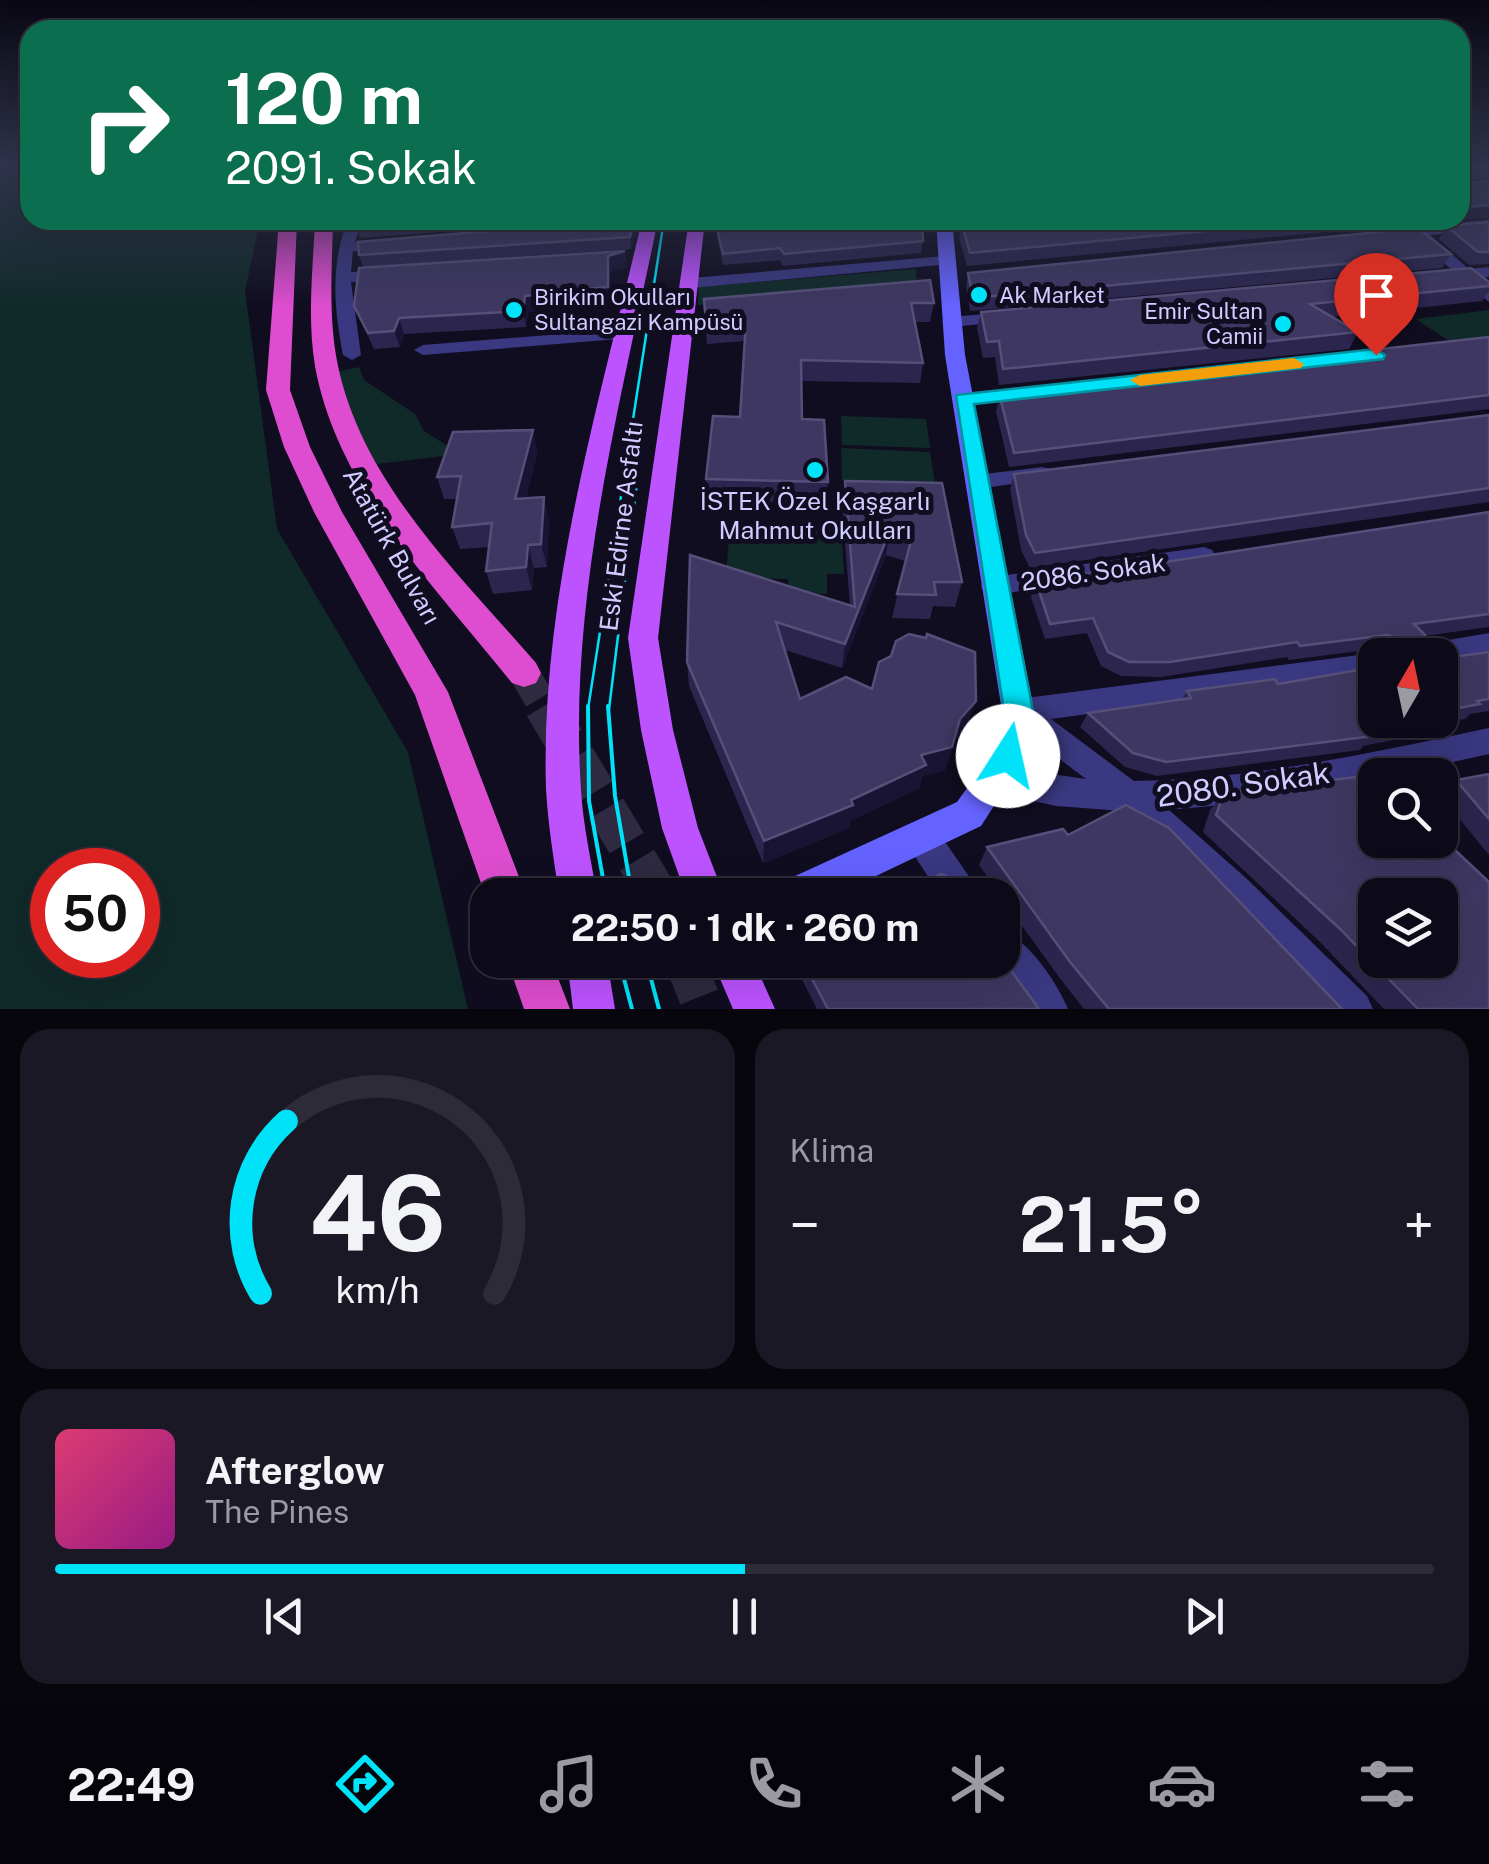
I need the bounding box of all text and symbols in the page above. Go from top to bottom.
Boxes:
text: 120 m [225,57,423,140]
icon: right [60,60,190,190]
text: 2091. Sokak [225,141,477,194]
pin [1334,253,1419,356]
icon: arrive [1349,268,1404,323]
place label: Ak Market [999,282,1105,308]
place label: Birikim Okulları Sultangazi Kampüsü [534,284,743,335]
marker: Ak Market [968,284,990,306]
place label: Emir Sultan Camii [1144,298,1263,349]
marker: Birikim Okulları Sultangazi Kampüsü [503,299,525,321]
marker: Emir Sultan Camii [1272,313,1294,335]
street label: Eski Edirne Asfaltı [593,419,649,633]
marker: İSTEK Özel Kaşgarlı Mahmut Okulları [804,459,826,481]
street label: Atatürk Bulvarı [337,463,447,629]
place label: İSTEK Özel Kaşgarlı Mahmut Okulları [700,486,930,545]
street label: 2086. Sokak [1019,547,1167,597]
north arrow [1358,638,1458,738]
map controls [1358,638,1458,978]
position arrow [956,704,1060,808]
street label: 2080. Sokak [1154,754,1332,814]
button: search [1358,758,1458,858]
speed limit sign: 50 [30,848,160,978]
button: layers [1358,878,1458,978]
text: 22:50 · 1 dk · 260 m [571,905,919,950]
text: Klima [790,1132,874,1169]
text: 46 [309,1152,446,1274]
text: 21.5° [1019,1181,1205,1269]
text: − [790,1193,820,1257]
text: + [1404,1193,1434,1257]
text: km/h [335,1269,419,1311]
text: Afterglow [205,1448,385,1493]
text: The Pines [205,1493,349,1530]
icon: previous [257,1589,312,1644]
icon: pause [717,1589,772,1644]
icon: next [1177,1589,1232,1644]
icon: directions [330,1749,400,1819]
icon: music [534,1749,604,1819]
icon: phone [739,1749,809,1819]
icon: climate [943,1749,1013,1819]
icon: car [1147,1749,1217,1819]
icon: filters [1352,1749,1422,1819]
text: 22:49 [67,1758,196,1811]

